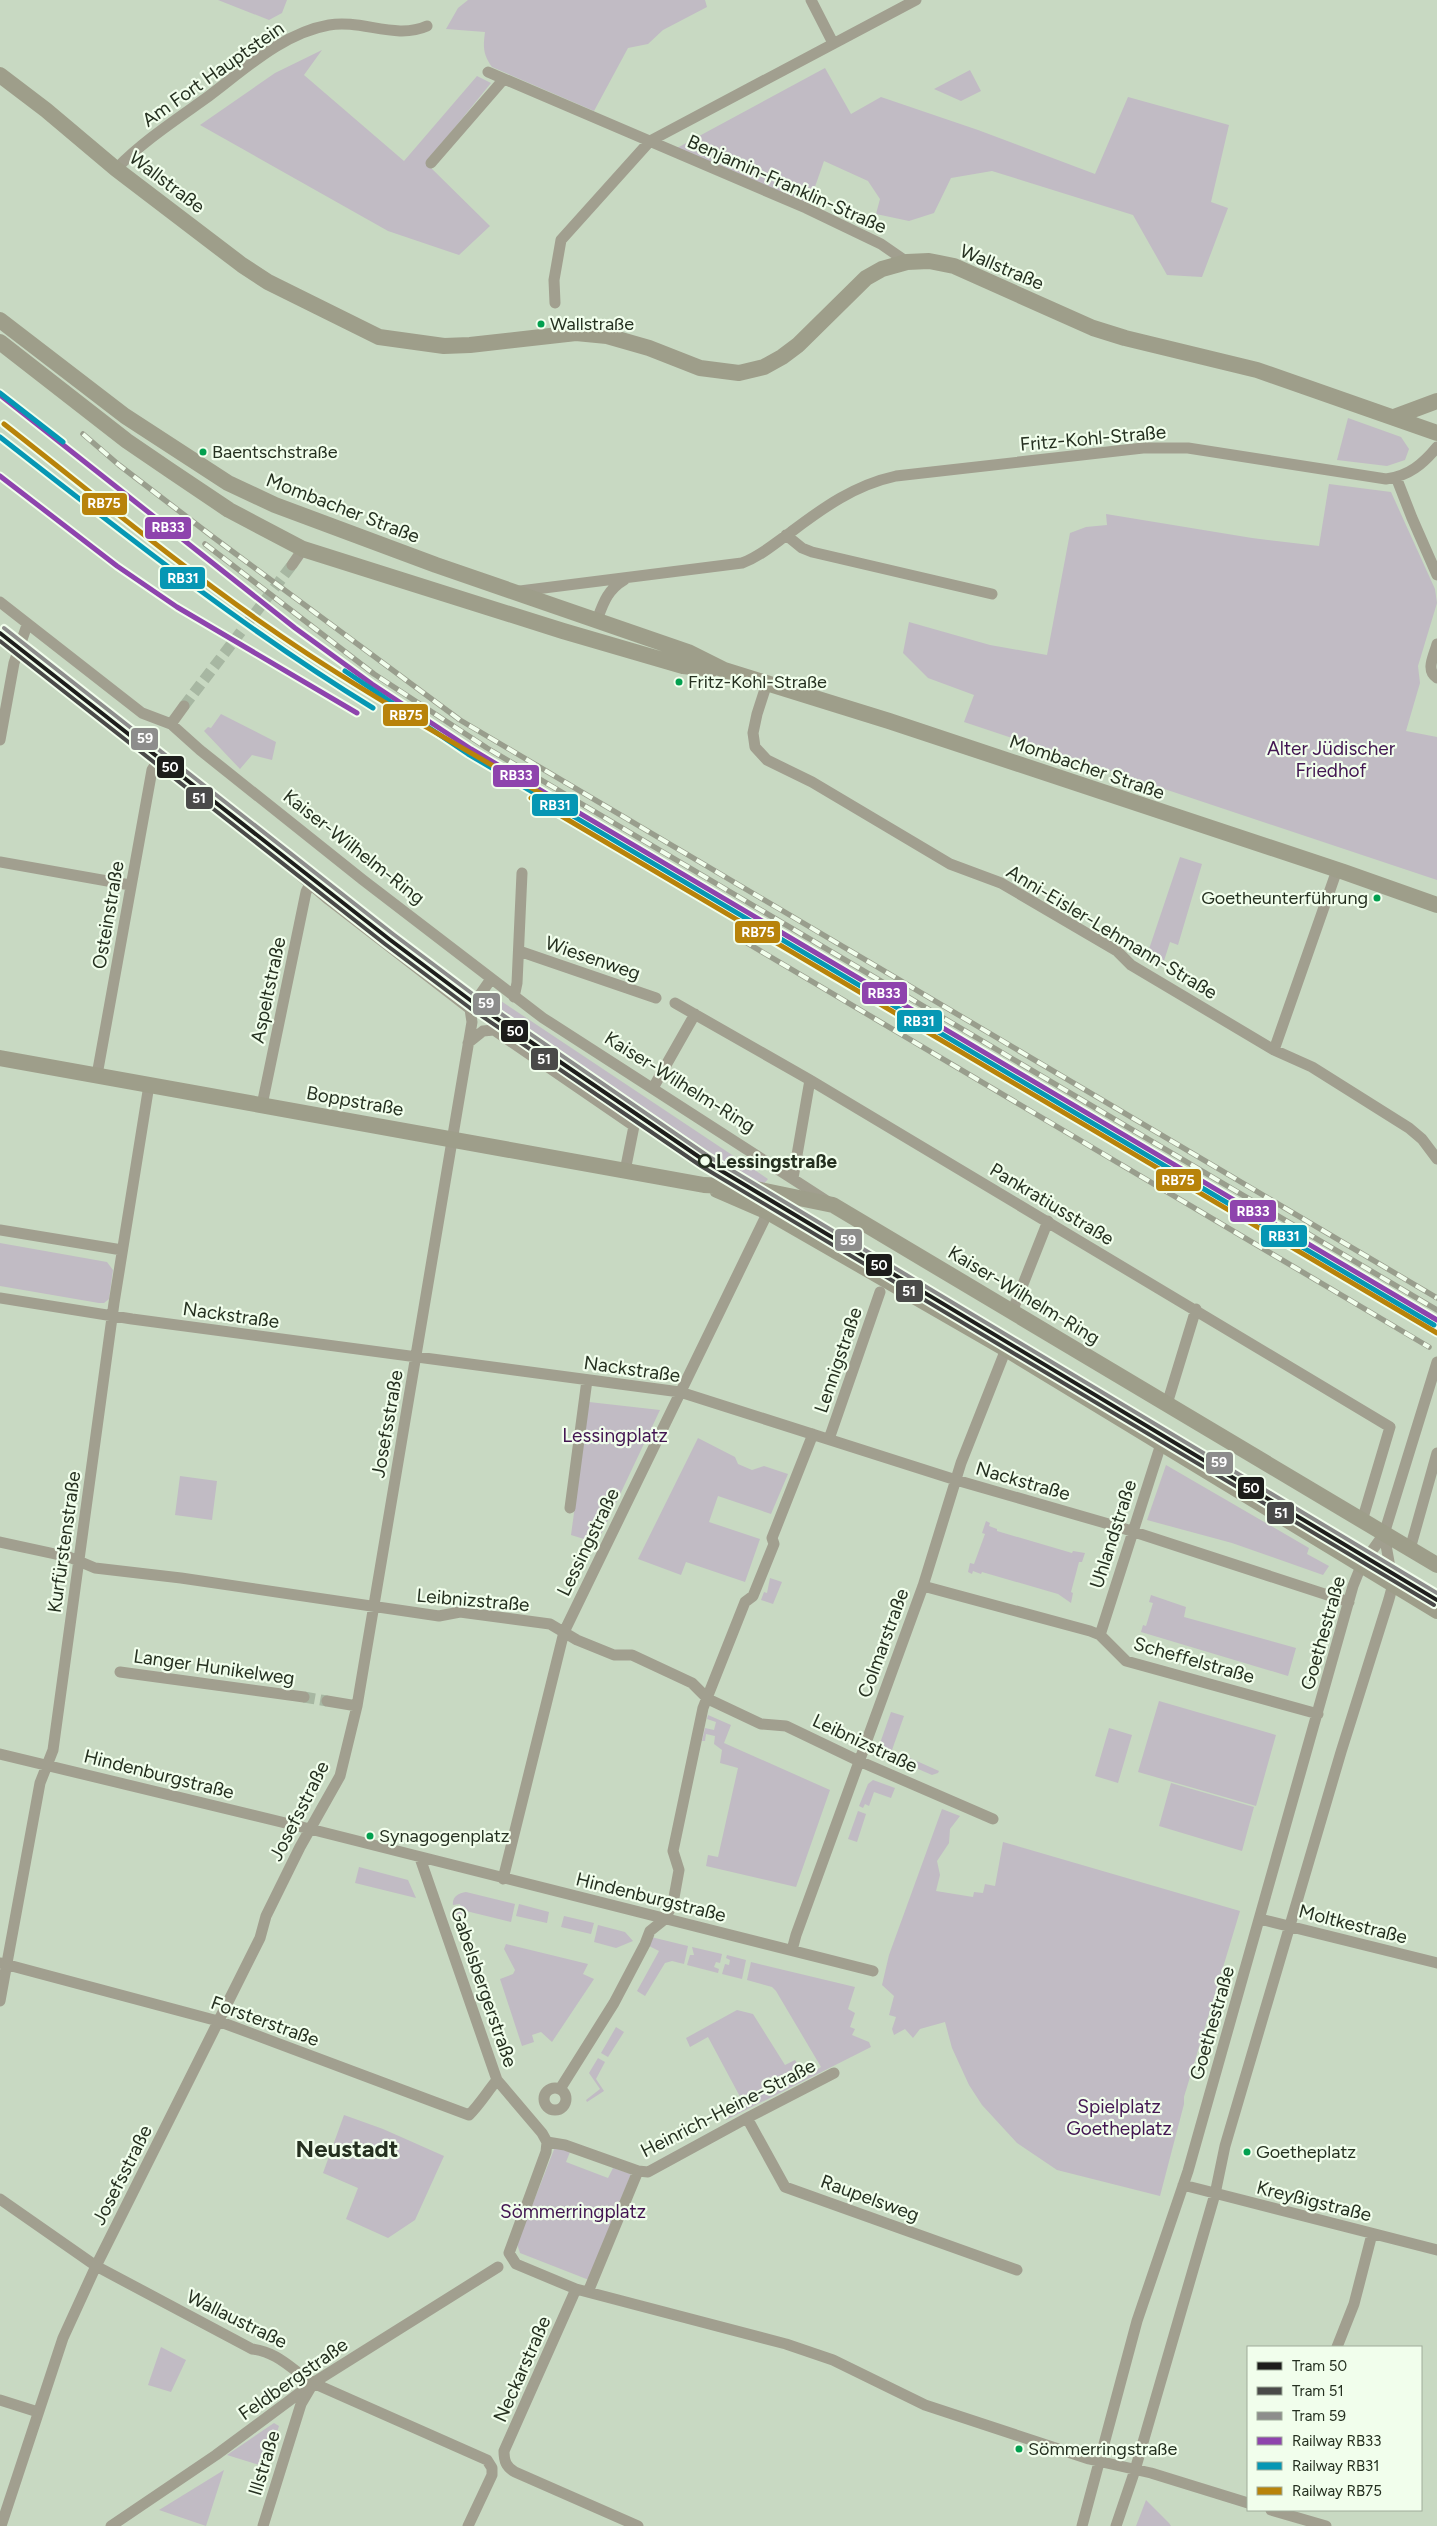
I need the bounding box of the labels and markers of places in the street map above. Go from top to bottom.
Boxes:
place label: Wallstraße [550,313,634,335]
marker: Wallstraße [536,319,546,329]
place label: Baentschstraße [212,441,338,463]
marker: Baentschstraße [198,447,208,457]
place label: Fritz-Kohl-Straße [688,671,827,693]
marker: Fritz-Kohl-Straße [674,677,684,687]
place label: Goetheunterführung [1201,887,1368,909]
marker: Goetheunterführung [1372,893,1382,903]
place label: Lessingstraße [716,1150,838,1173]
marker: Lessingstraße [698,1154,712,1168]
place label: Synagogenplatz [379,1825,510,1847]
marker: Synagogenplatz [365,1831,375,1841]
place label: Goetheplatz [1256,2141,1356,2163]
marker: Goetheplatz [1242,2147,1252,2157]
place label: Sömmerringstraße [1028,2438,1178,2460]
marker: Sömmerringstraße [1014,2444,1024,2454]

